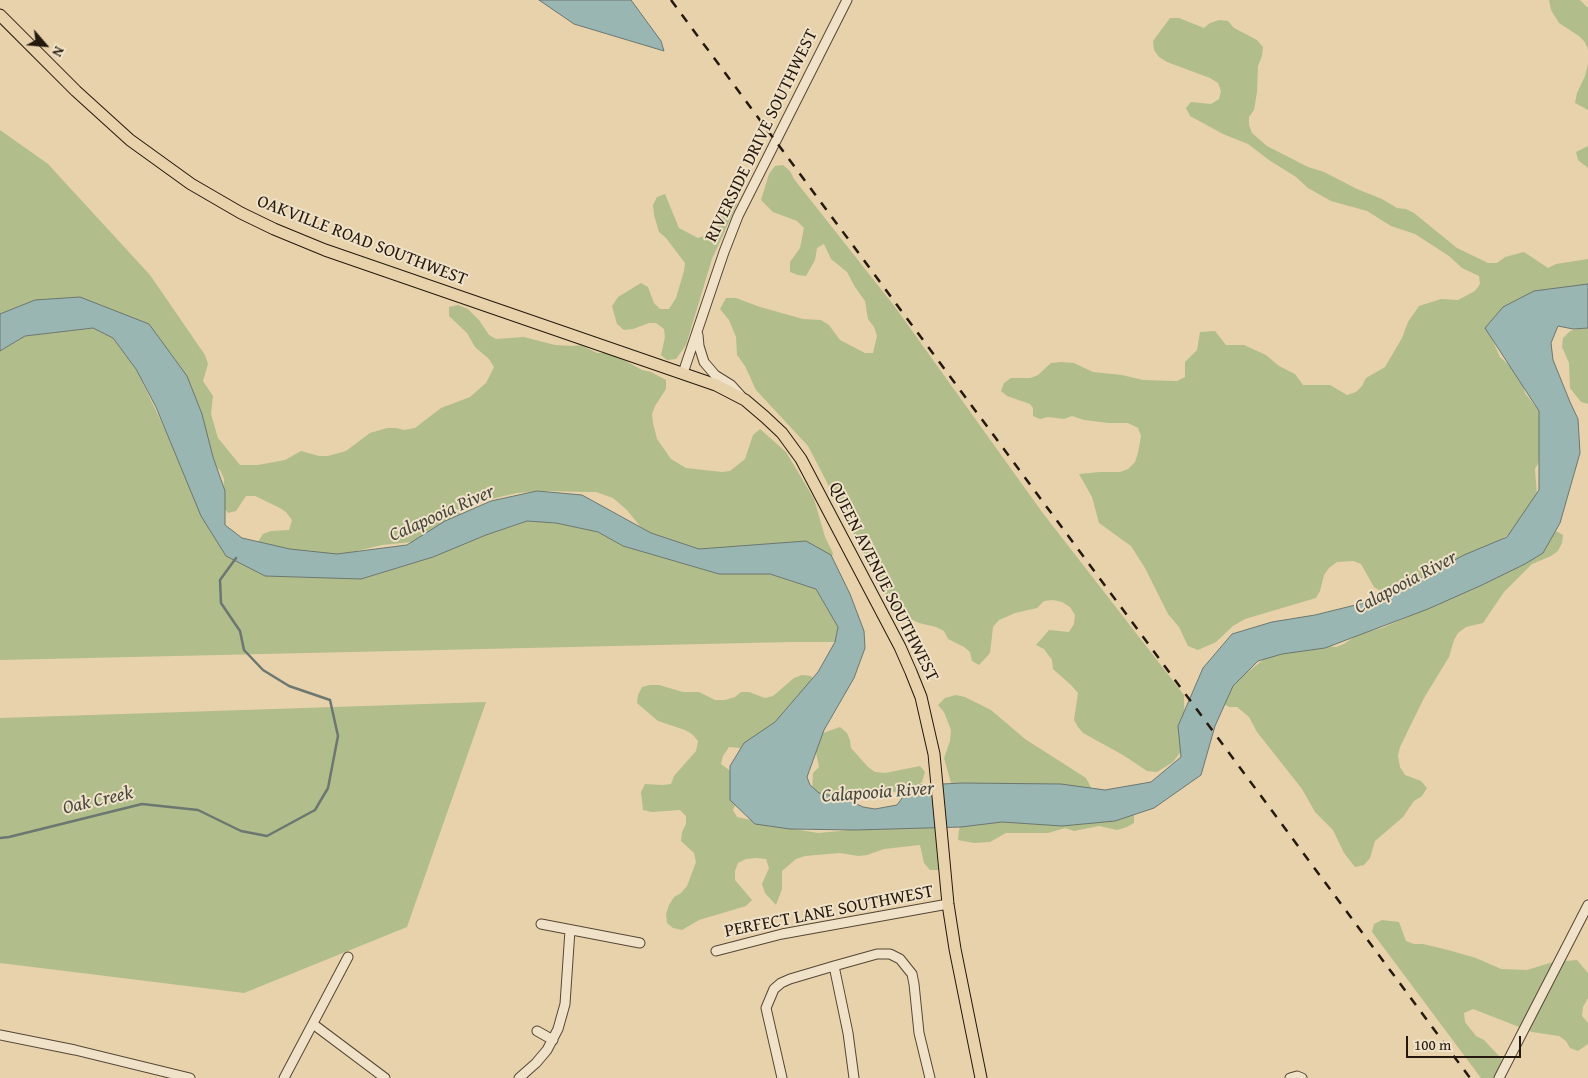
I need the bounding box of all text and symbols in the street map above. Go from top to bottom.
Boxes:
north arrow [20,20,70,70]
street label: RIVERSIDE DRIVE SOUTHWEST [701,26,823,246]
text: N [47,43,69,61]
street label: OAKVILLE ROAD SOUTHWEST [254,191,470,291]
street label: QUEEN AVENUE SOUTHWEST [823,479,943,685]
water label: Calapooia River [386,481,498,547]
water label: Calapooia River [1351,546,1461,620]
water label: Calapooia River [821,778,935,808]
water label: Oak Creek [60,782,136,820]
street label: PERFECT LANE SOUTHWEST [723,881,935,943]
scale bar [1408,1026,1523,1058]
text: 100 m [1414,1034,1451,1055]

